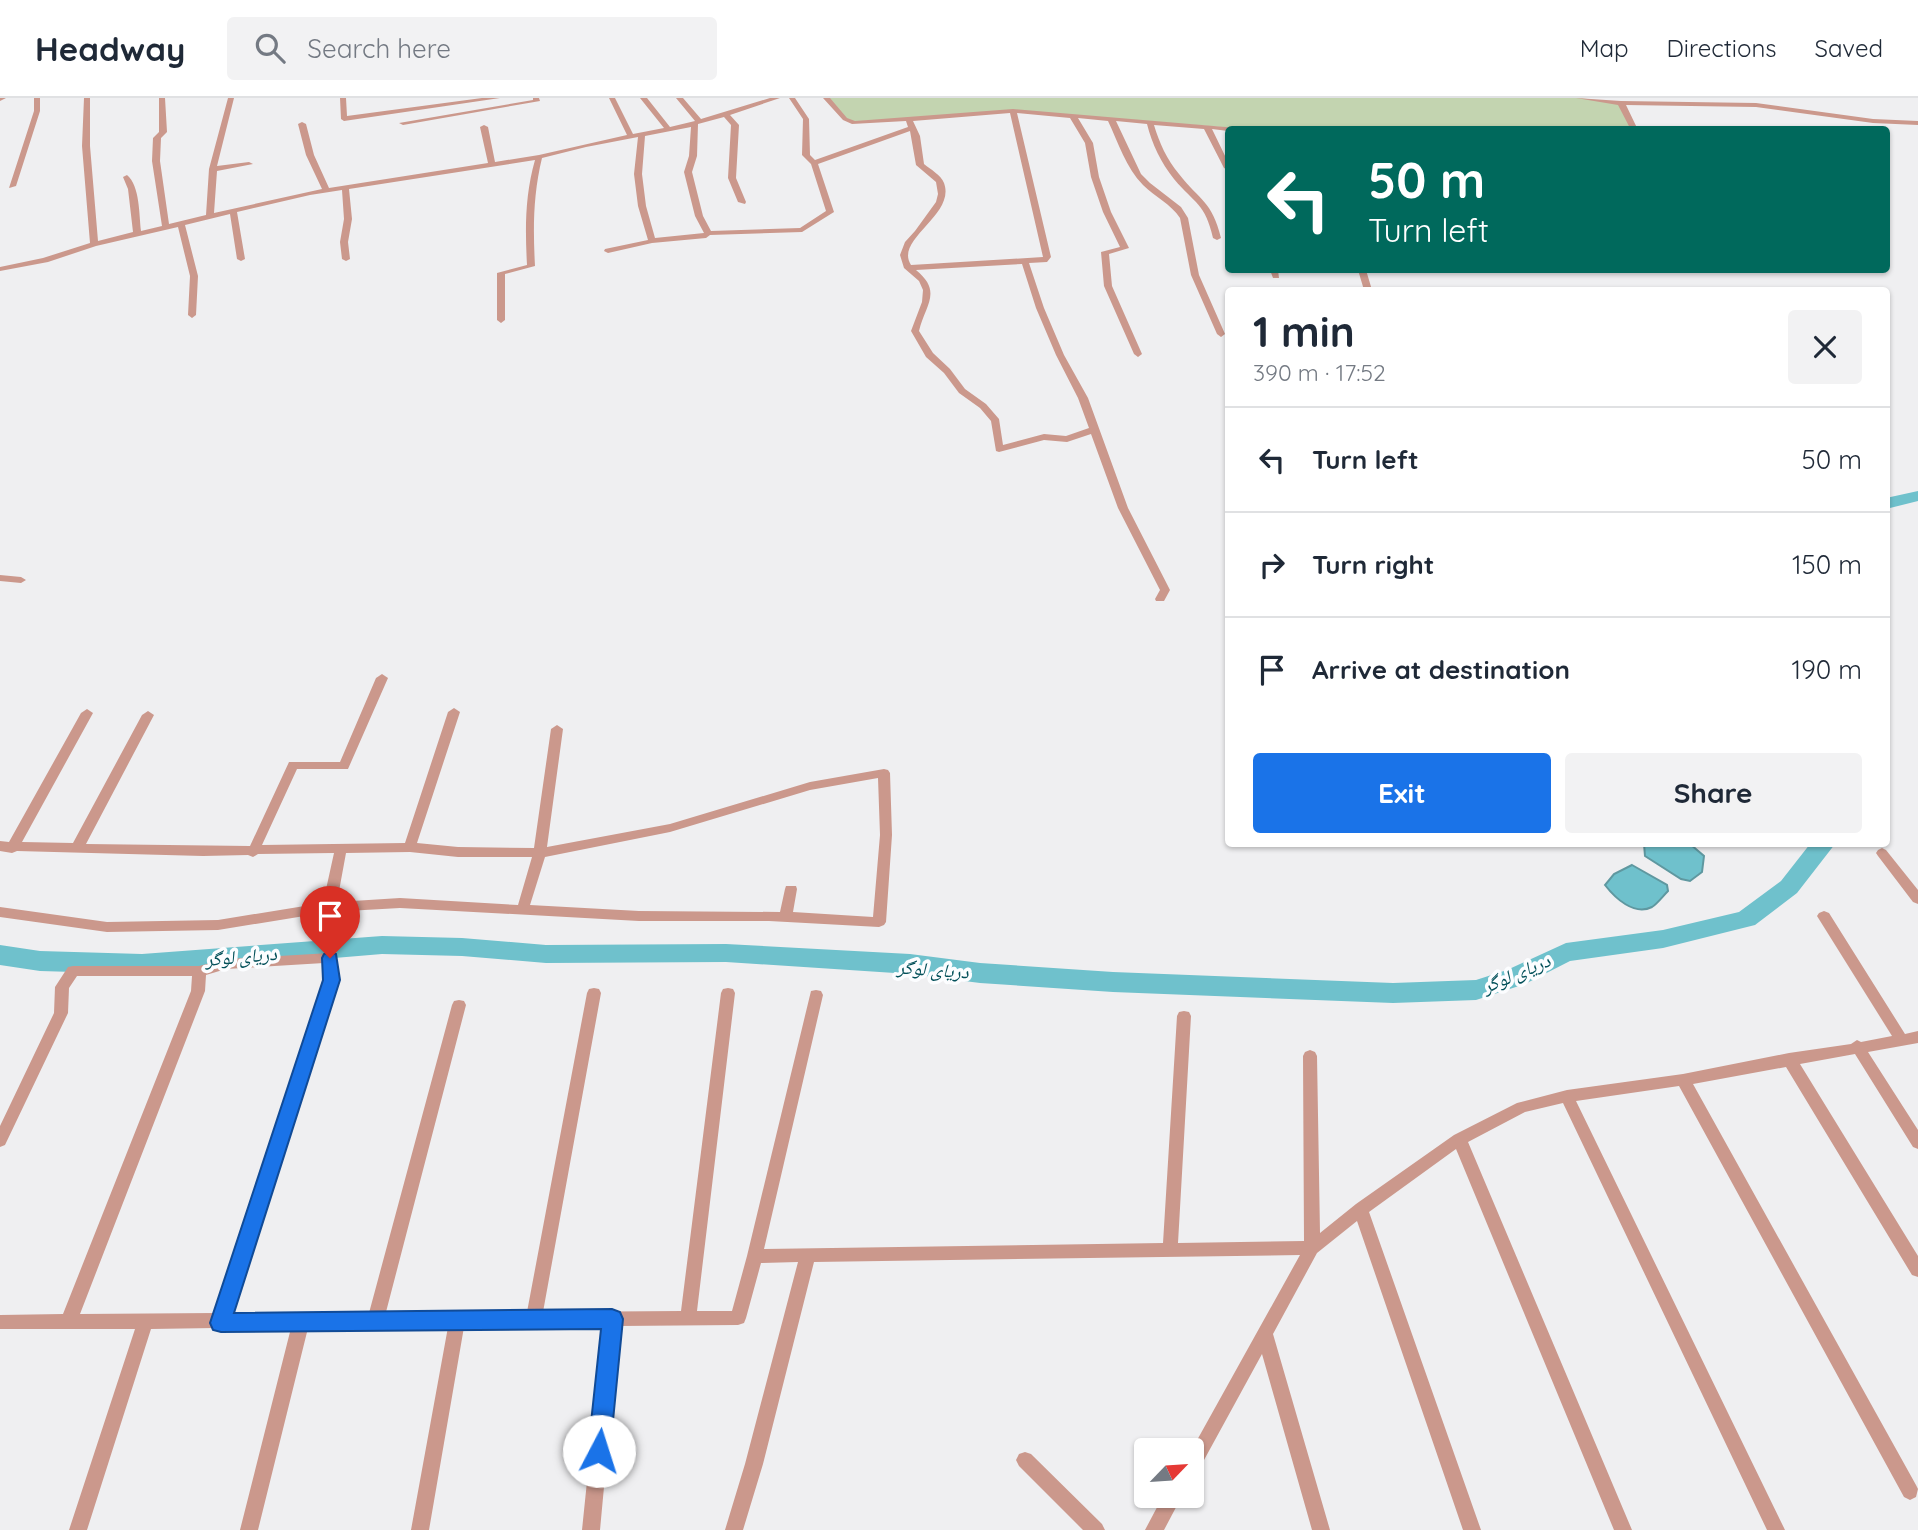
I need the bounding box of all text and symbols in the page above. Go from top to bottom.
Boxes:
search box [227,17,717,80]
text: Headway [35,28,185,69]
icon: search [251,29,289,67]
text: Search here [307,32,451,65]
text: Map [1580,33,1629,63]
text: Directions [1667,33,1777,63]
text: Saved [1815,33,1883,63]
text: 50 m [1368,149,1485,210]
icon: left [1253,154,1344,245]
text: Turn left [1368,210,1489,250]
text: 1 min [1253,305,1355,358]
button: close [1788,310,1862,384]
text: 390 m · 17:52 [1253,358,1386,387]
icon: left [1253,441,1291,479]
text: Turn left [1312,443,1419,476]
text: 50 m [1802,443,1862,476]
icon: right [1253,546,1291,584]
text: Turn right [1312,548,1434,581]
text: 150 m [1792,548,1862,581]
icon: arrive [1253,651,1291,689]
text: Arrive at destination [1312,653,1570,686]
text: 190 m [1792,653,1862,686]
button: Exit [1253,753,1551,833]
button: Share [1565,753,1862,833]
pin [300,886,360,958]
icon: arrive [311,897,349,935]
water label: دریای لوگر [202,941,278,971]
water label: دریای لوگر [1476,948,1554,999]
water label: دریای لوگر [894,954,970,983]
position arrow [562,1414,636,1488]
north arrow [1134,1438,1204,1508]
map controls [1134,1438,1204,1508]

